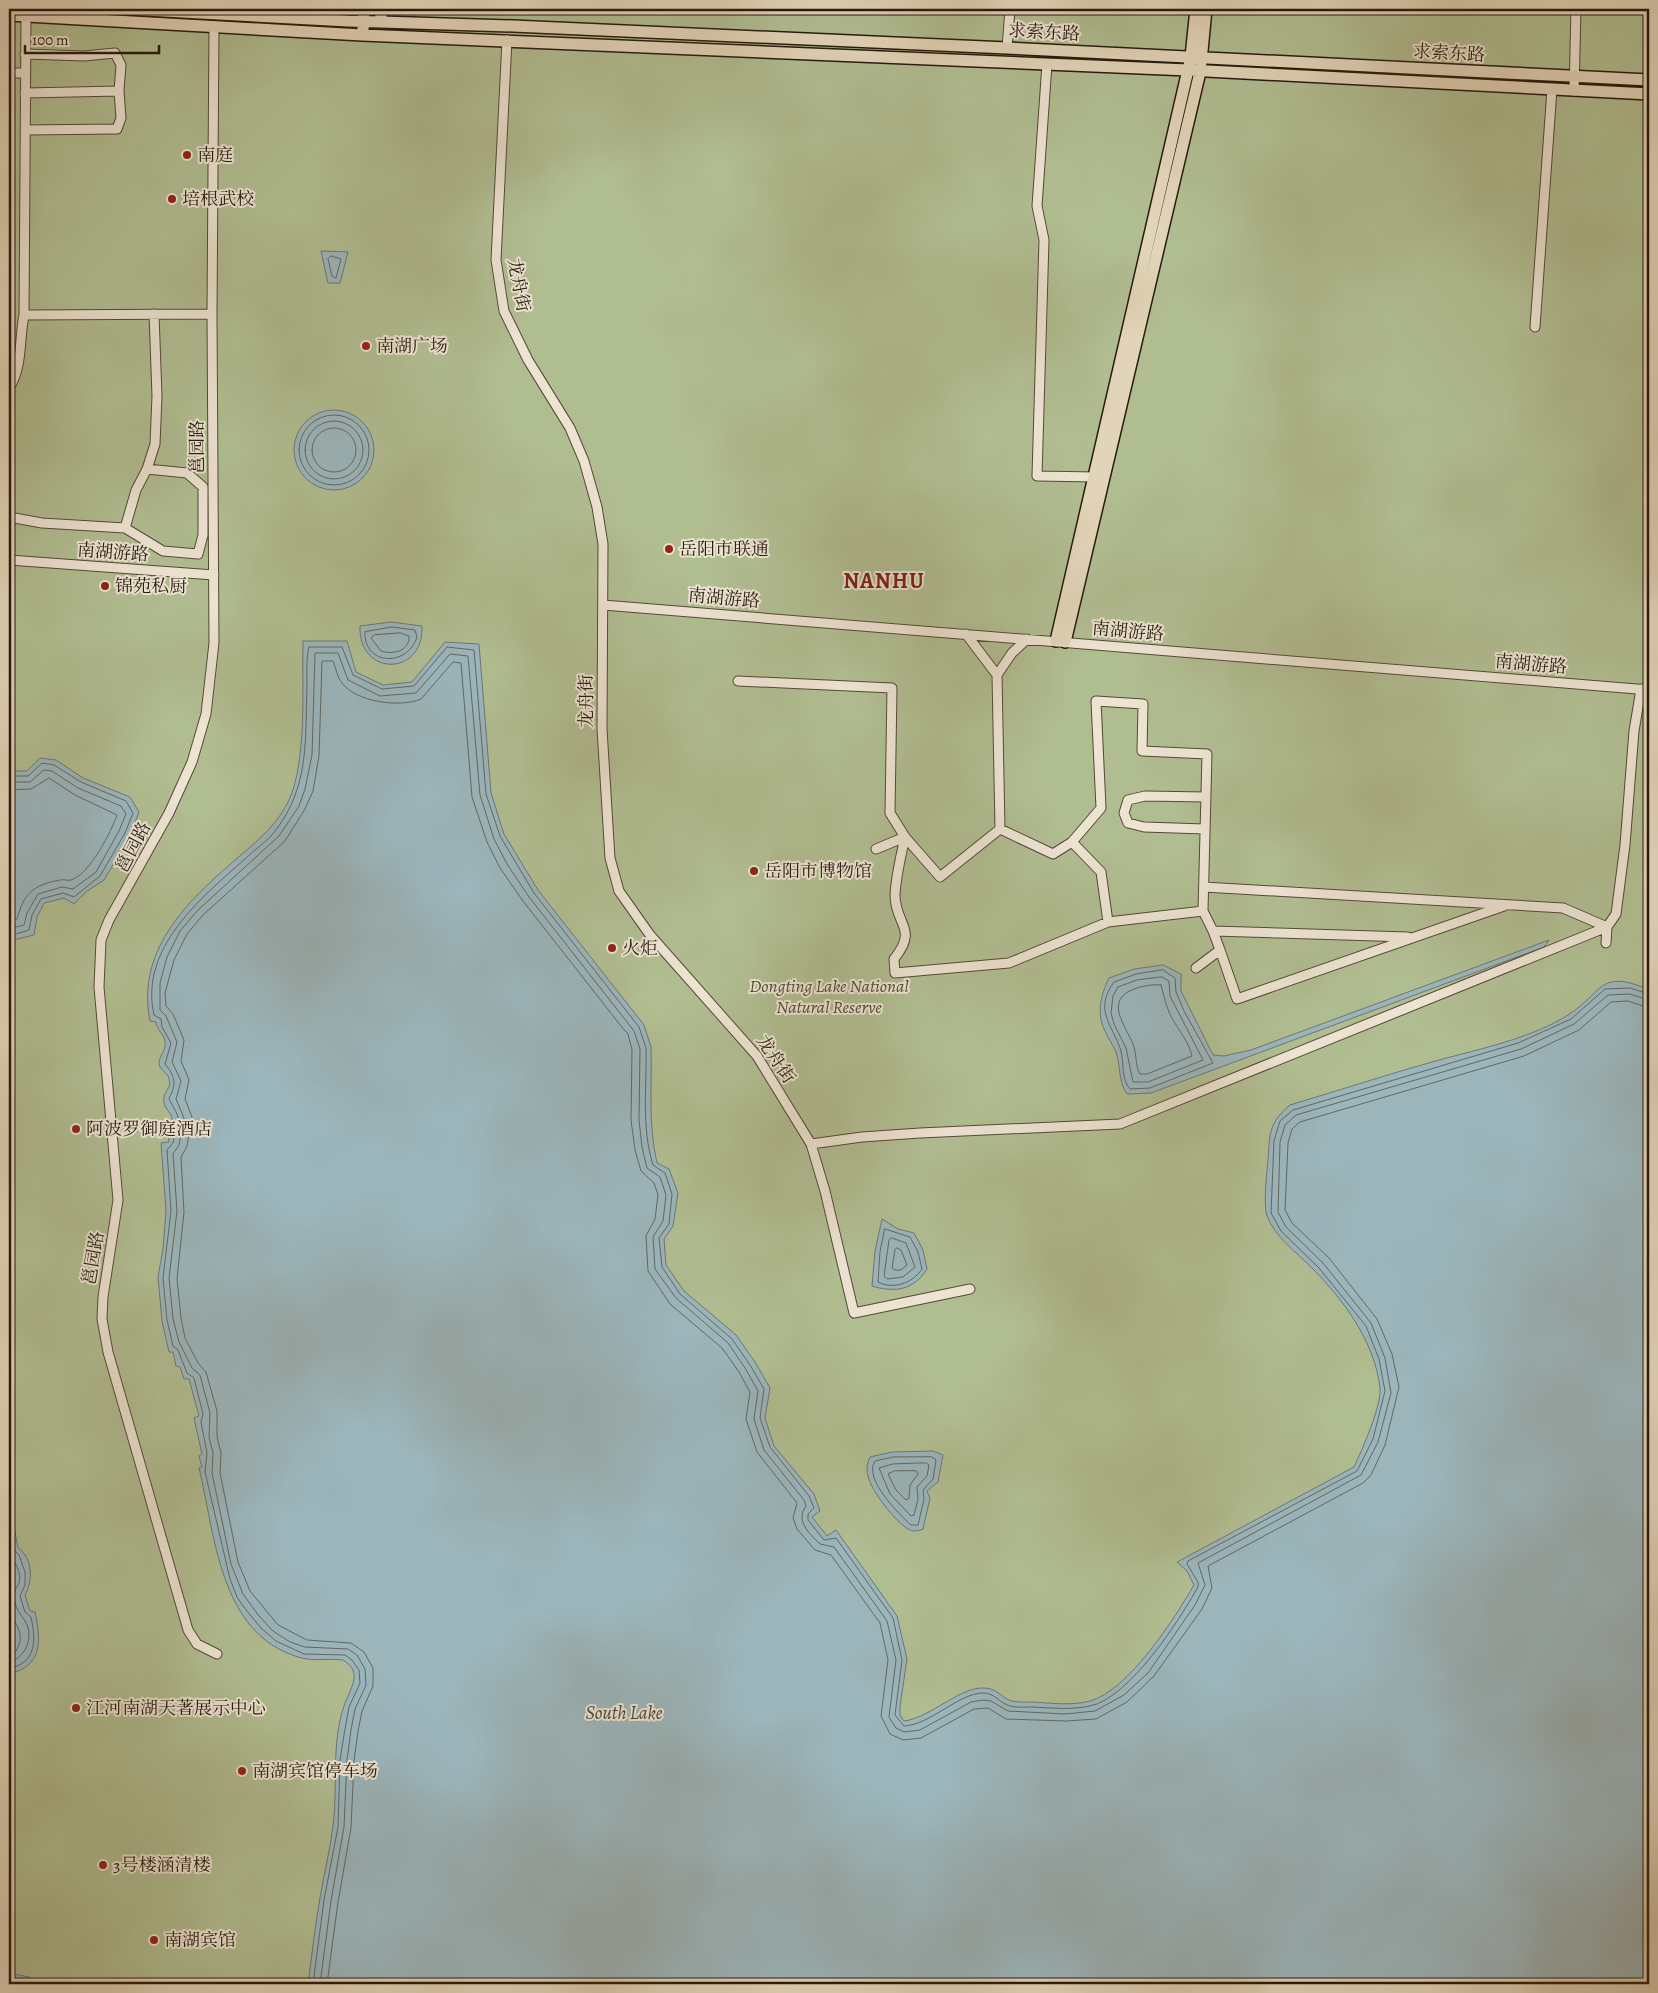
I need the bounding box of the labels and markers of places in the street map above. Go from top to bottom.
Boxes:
place label: 南庭 [197,143,233,167]
marker: 南庭 [181,149,193,161]
place label: 培根武校 [182,187,254,211]
marker: 培根武校 [166,193,178,205]
place label: 南湖广场 [376,334,448,358]
marker: 南湖广场 [360,340,372,352]
place label: 岳阳市联通 [679,537,769,561]
marker: 岳阳市联通 [663,543,675,555]
place label: 锦苑私厨 [115,574,187,598]
marker: 锦苑私厨 [99,580,111,592]
place label: 岳阳市博物馆 [764,859,872,883]
marker: 岳阳市博物馆 [748,865,760,877]
place label: 火炬 [622,936,658,960]
marker: 火炬 [606,942,618,954]
place label: 阿波罗御庭酒店 [86,1117,212,1141]
marker: 阿波罗御庭酒店 [70,1123,82,1135]
place label: 江河南湖天著展示中心 [86,1696,266,1720]
marker: 江河南湖天著展示中心 [70,1702,82,1714]
place label: 南湖宾馆停车场 [252,1759,378,1783]
marker: 南湖宾馆停车场 [236,1765,248,1777]
place label: 3号楼涵清楼 [113,1853,211,1877]
marker: 3号楼涵清楼 [97,1859,109,1871]
place label: 南湖宾馆 [164,1928,236,1952]
marker: 南湖宾馆 [148,1934,160,1946]

